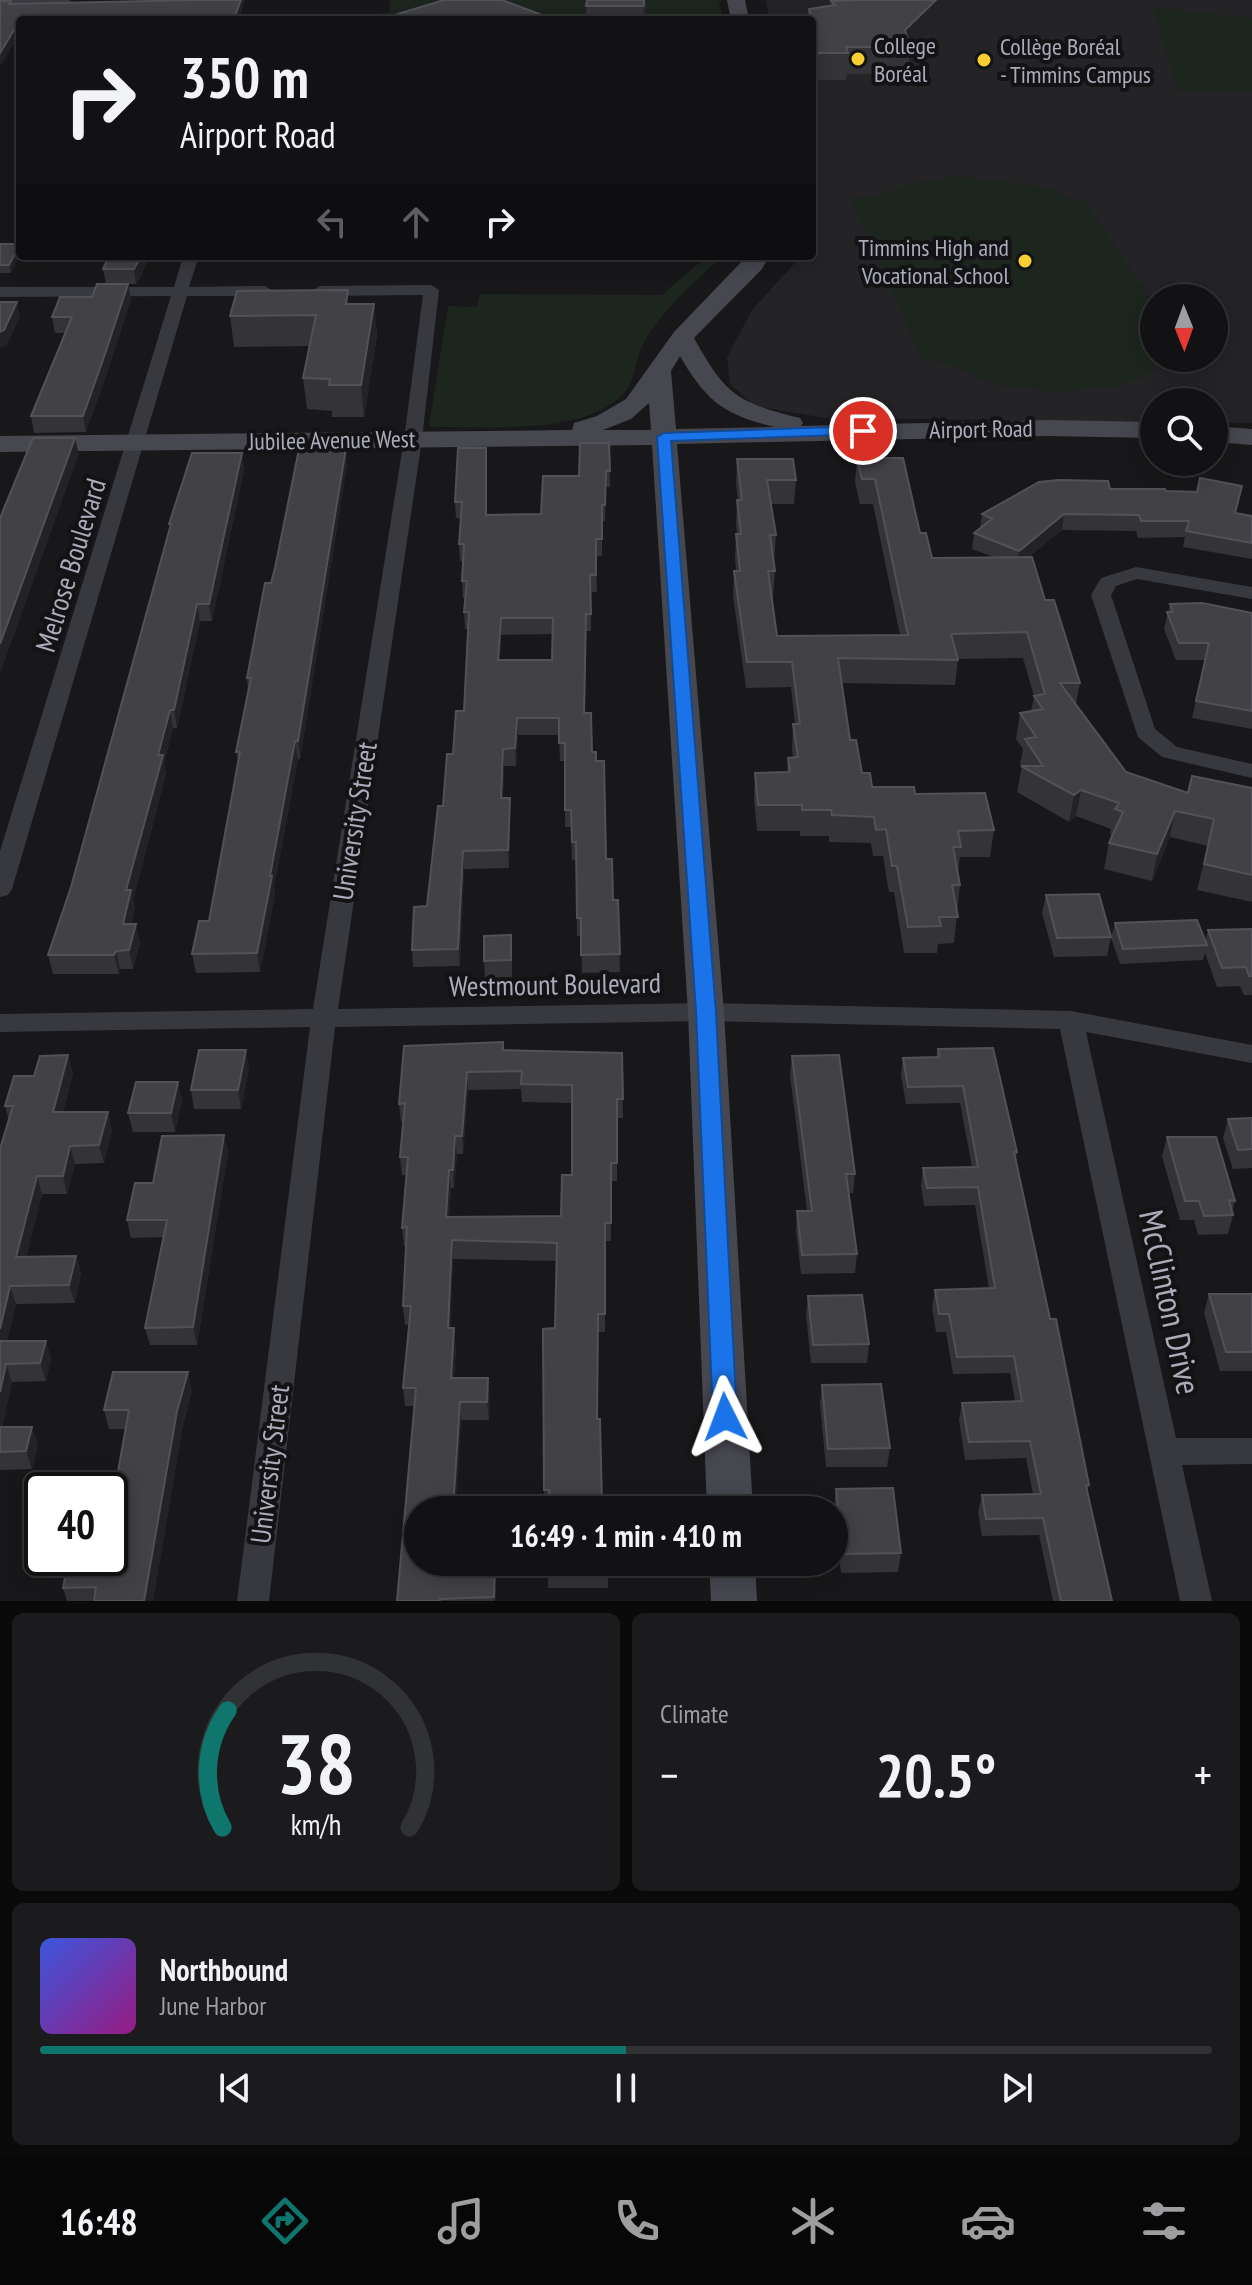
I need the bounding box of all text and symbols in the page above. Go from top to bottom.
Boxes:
place label: College Boréal [874,30,936,89]
place label: Collège Boréal - Timmins Campus [1000,31,1151,90]
text: 350 m [180,41,309,113]
icon: right [48,48,152,152]
marker: College Boréal [849,50,867,68]
marker: Collège Boréal - Timmins Campus [975,51,993,69]
text: Airport Road [180,111,336,158]
icon: left [310,200,354,244]
icon: ahead [394,200,438,244]
icon: right [478,200,522,244]
place label: Timmins High and Vocational School [858,232,1009,291]
marker: Timmins High and Vocational School [1016,252,1034,270]
north arrow [1140,284,1228,372]
map controls [1140,284,1228,476]
button: search [1140,388,1228,476]
pin [829,397,897,465]
icon: arrive [841,409,885,453]
street label: Airport Road [929,413,1033,445]
street label: Jubilee Avenue West [247,423,416,457]
street label: Melrose Boulevard [26,474,114,656]
street label: University Street [323,739,385,903]
street label: Westmount Boulevard [449,964,661,1004]
street label: McClinton Drive [1130,1206,1212,1398]
position arrow [683,1375,767,1459]
street label: University Street [241,1382,297,1546]
speed limit sign: 40 [24,1472,128,1576]
text: 16:49 · 1 min · 410 m [510,1516,742,1555]
text: Climate [660,1697,729,1730]
text: 38 [276,1709,356,1817]
text: 20.5° [876,1736,996,1814]
text: − [660,1746,678,1803]
text: + [1194,1746,1212,1803]
text: km/h [291,1806,341,1843]
text: Northbound [160,1950,288,1989]
text: June Harbor [160,1989,266,2022]
icon: previous [213,2066,257,2110]
icon: pause [604,2066,648,2110]
icon: next [995,2066,1039,2110]
icon: directions [257,2193,313,2249]
icon: music [433,2193,489,2249]
icon: phone [609,2193,665,2249]
icon: climate [785,2193,841,2249]
icon: car [960,2193,1016,2249]
icon: filters [1136,2193,1192,2249]
text: 16:48 [60,2198,138,2245]

